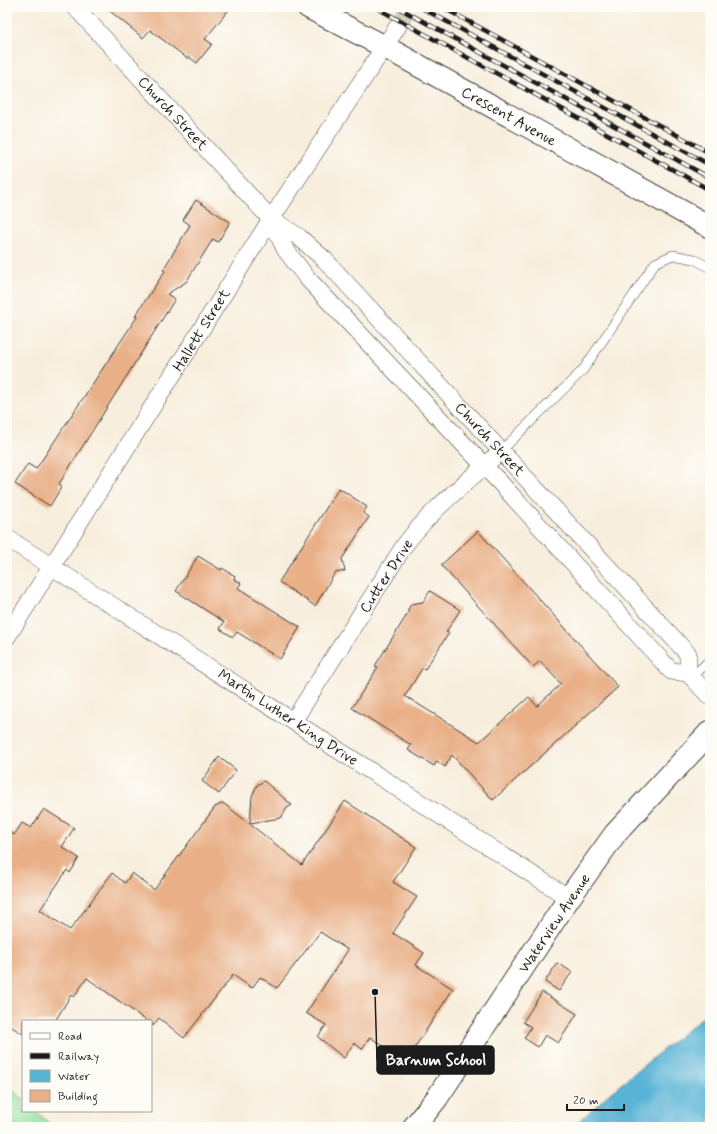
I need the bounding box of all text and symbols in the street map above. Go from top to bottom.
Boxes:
street label: Church Street [133,72,212,155]
street label: Crescent Avenue [457,82,560,151]
street label: Hallett Street [169,285,235,376]
street label: Church Street [450,398,529,481]
street label: Cutter Drive [355,536,418,617]
street label: Martin Luther King Drive [213,665,362,771]
street label: Waterview Avenue [514,870,596,977]
legend [22,1020,152,1112]
text: Road [58,1029,82,1045]
callout: Barnum School [377,1046,494,1074]
text: Railway [58,1049,100,1065]
text: Barnum School [386,1050,486,1071]
text: Water [58,1069,90,1085]
scale bar [567,1086,624,1112]
text: Building [58,1089,98,1106]
text: 20 m [573,1093,599,1109]

